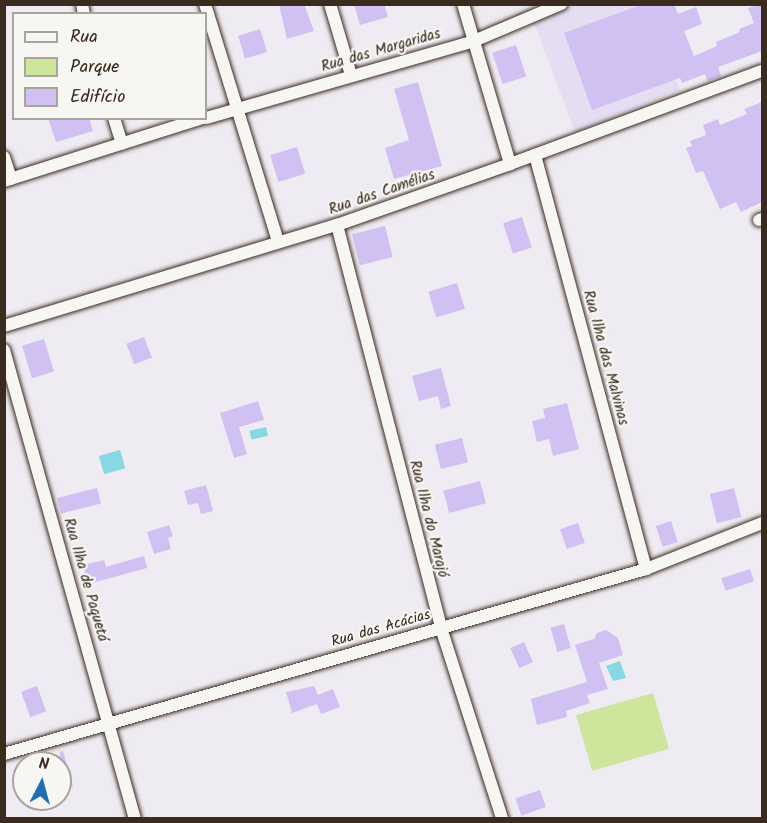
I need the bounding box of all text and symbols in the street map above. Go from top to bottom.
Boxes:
legend [12,12,207,120]
text: Rua [70,23,98,52]
street label: Rua das Margaridas [319,25,443,77]
text: Parque [70,53,119,82]
text: Edifício [70,83,125,112]
street label: Rua das Camélias [327,166,437,220]
street label: Rua Ilha das Malvinas [578,288,632,428]
street label: Rua Ilha do Marajó [405,459,451,579]
street label: Rua Ilha de Paquetá [59,516,111,644]
street label: Rua das Acácias [329,606,433,652]
north arrow [12,751,72,811]
text: N [37,752,50,778]

